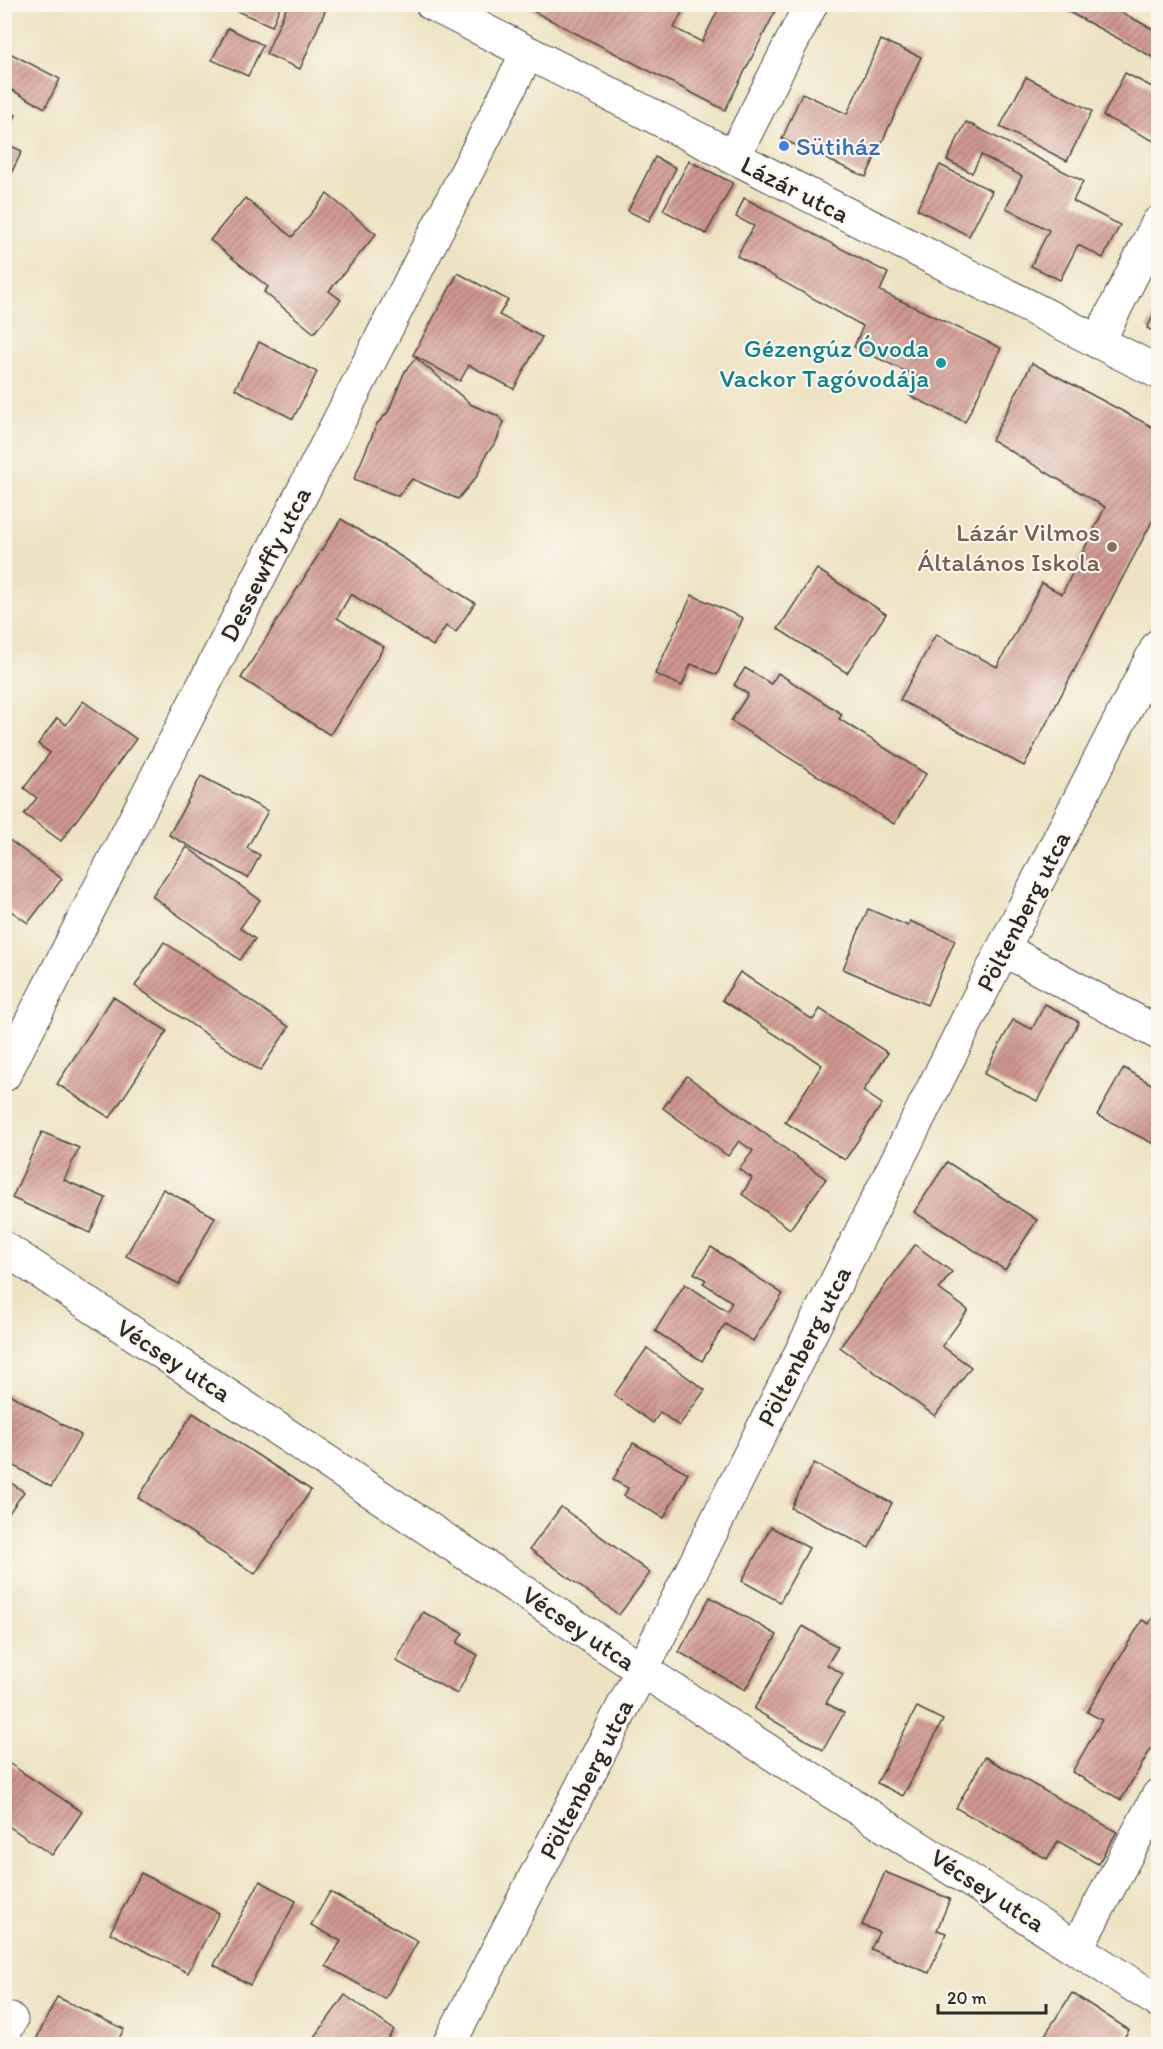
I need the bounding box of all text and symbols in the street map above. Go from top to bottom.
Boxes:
place label: Sütiház [796,130,880,162]
marker: Sütiház [777,139,791,153]
street label: Lázár utca [736,148,855,230]
place label: Gézengúz Óvoda Vackor Tagóvodája [719,332,929,394]
marker: Gézengúz Óvoda Vackor Tagóvodája [934,356,948,370]
street label: Dessewffy utca [212,481,318,647]
place label: Lázár Vilmos Általános Iskola [918,516,1100,578]
marker: Lázár Vilmos Általános Iskola [1105,540,1119,554]
street label: Pöltenberg utca [969,825,1077,997]
street label: Pöltenberg utca [750,1260,858,1432]
street label: Vécsey utca [111,1311,238,1409]
street label: Vécsey utca [516,1578,642,1678]
street label: Pöltenberg utca [532,1693,640,1865]
street label: Vécsey utca [925,1841,1052,1939]
scale bar [938,1977,1046,2015]
text: 20 m [947,1987,987,2009]

